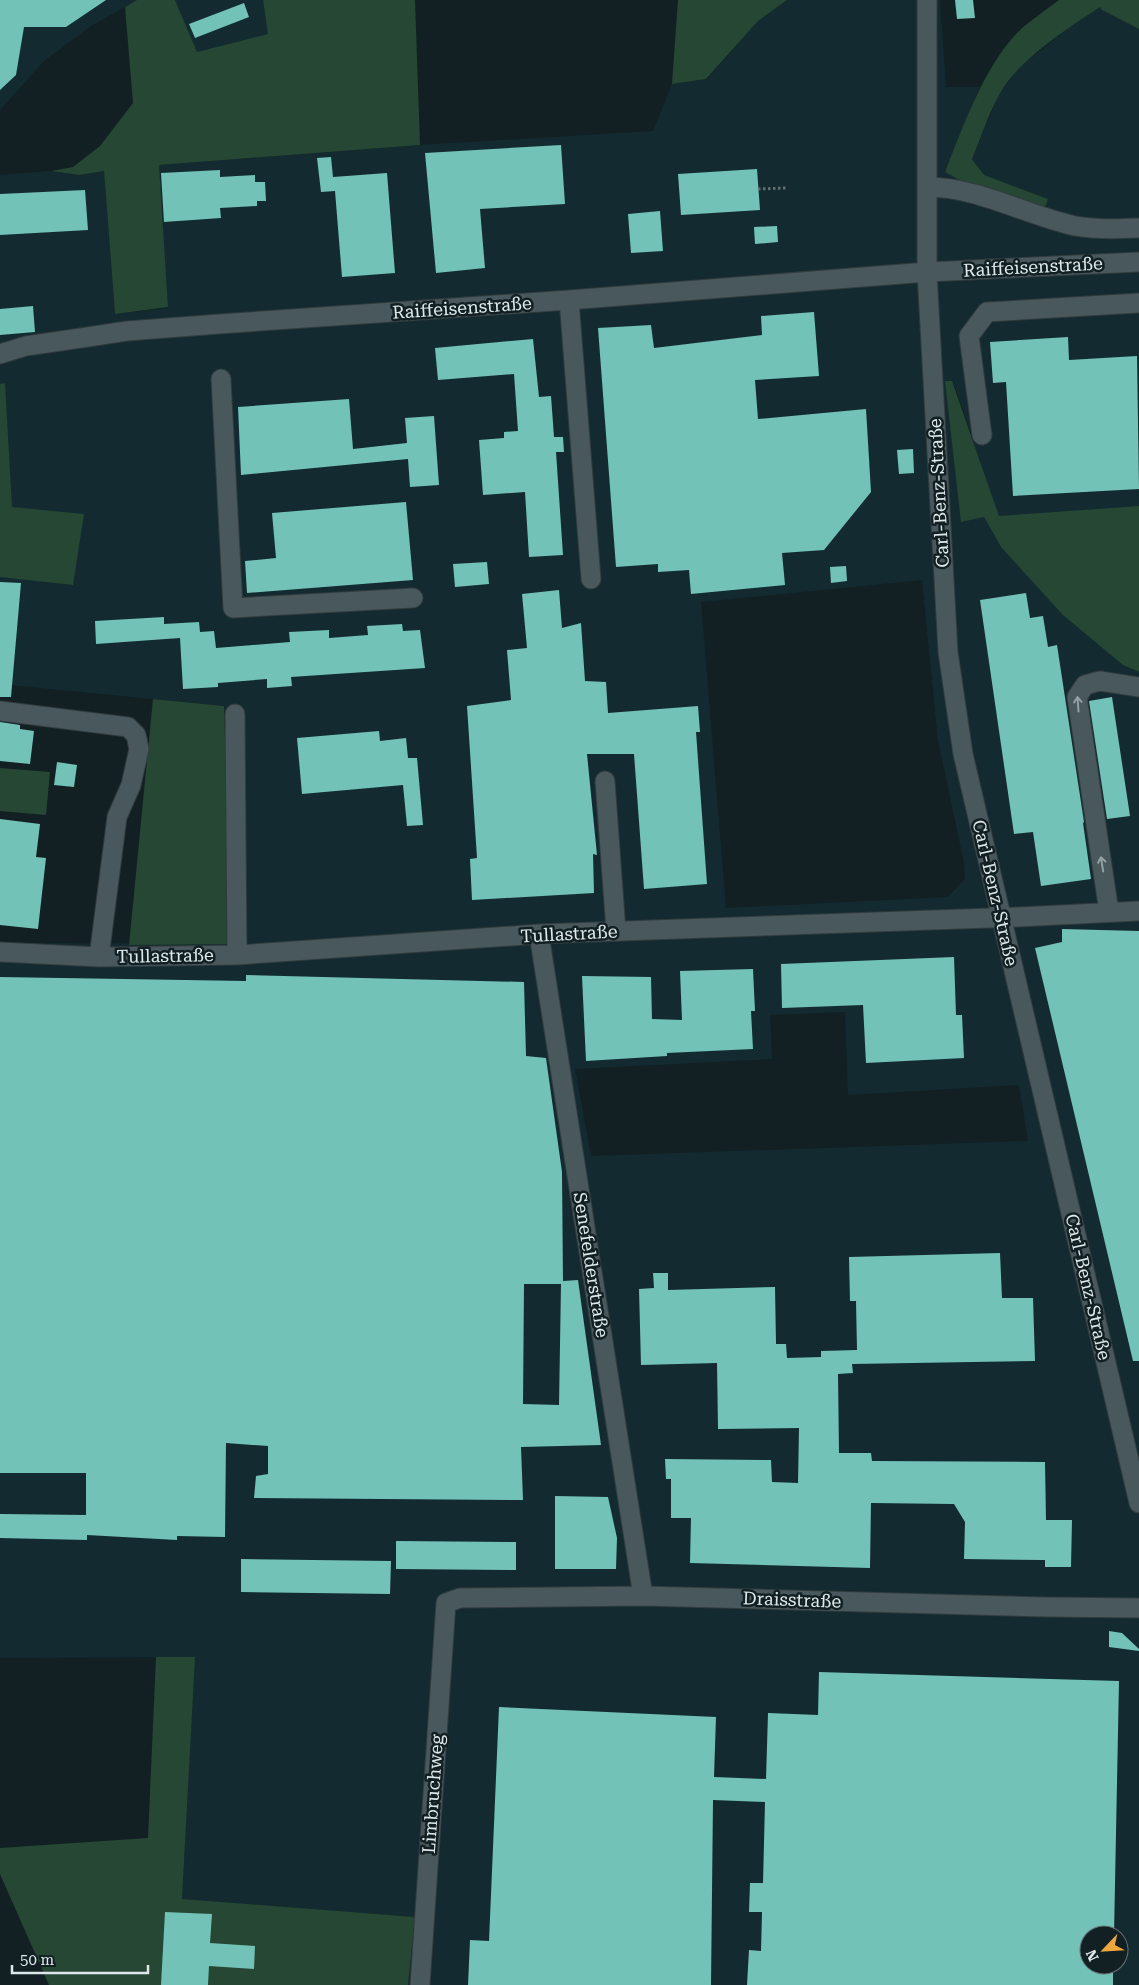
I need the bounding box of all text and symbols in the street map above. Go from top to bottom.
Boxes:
street label: Raiffeisenstraße [963,252,1103,281]
street label: Raiffeisenstraße [391,292,533,323]
street label: Carl-Benz-Straße [924,418,953,568]
one-way arrow [1074,696,1083,712]
street label: Carl-Benz-Straße [968,818,1023,968]
one-way arrow [1097,856,1107,872]
street label: Tullastraße [520,920,618,947]
street label: Tullastraße [116,944,214,967]
street label: Senefelderstraße [570,1191,613,1339]
street label: Carl-Benz-Straße [1061,1212,1116,1362]
street label: Draisstraße [742,1587,842,1612]
street label: Limbruchweg [418,1733,447,1854]
north arrow [1079,1925,1129,1975]
scale bar [12,1942,149,1974]
text: N [1083,1947,1102,1964]
text: 50 m [20,1951,55,1969]

